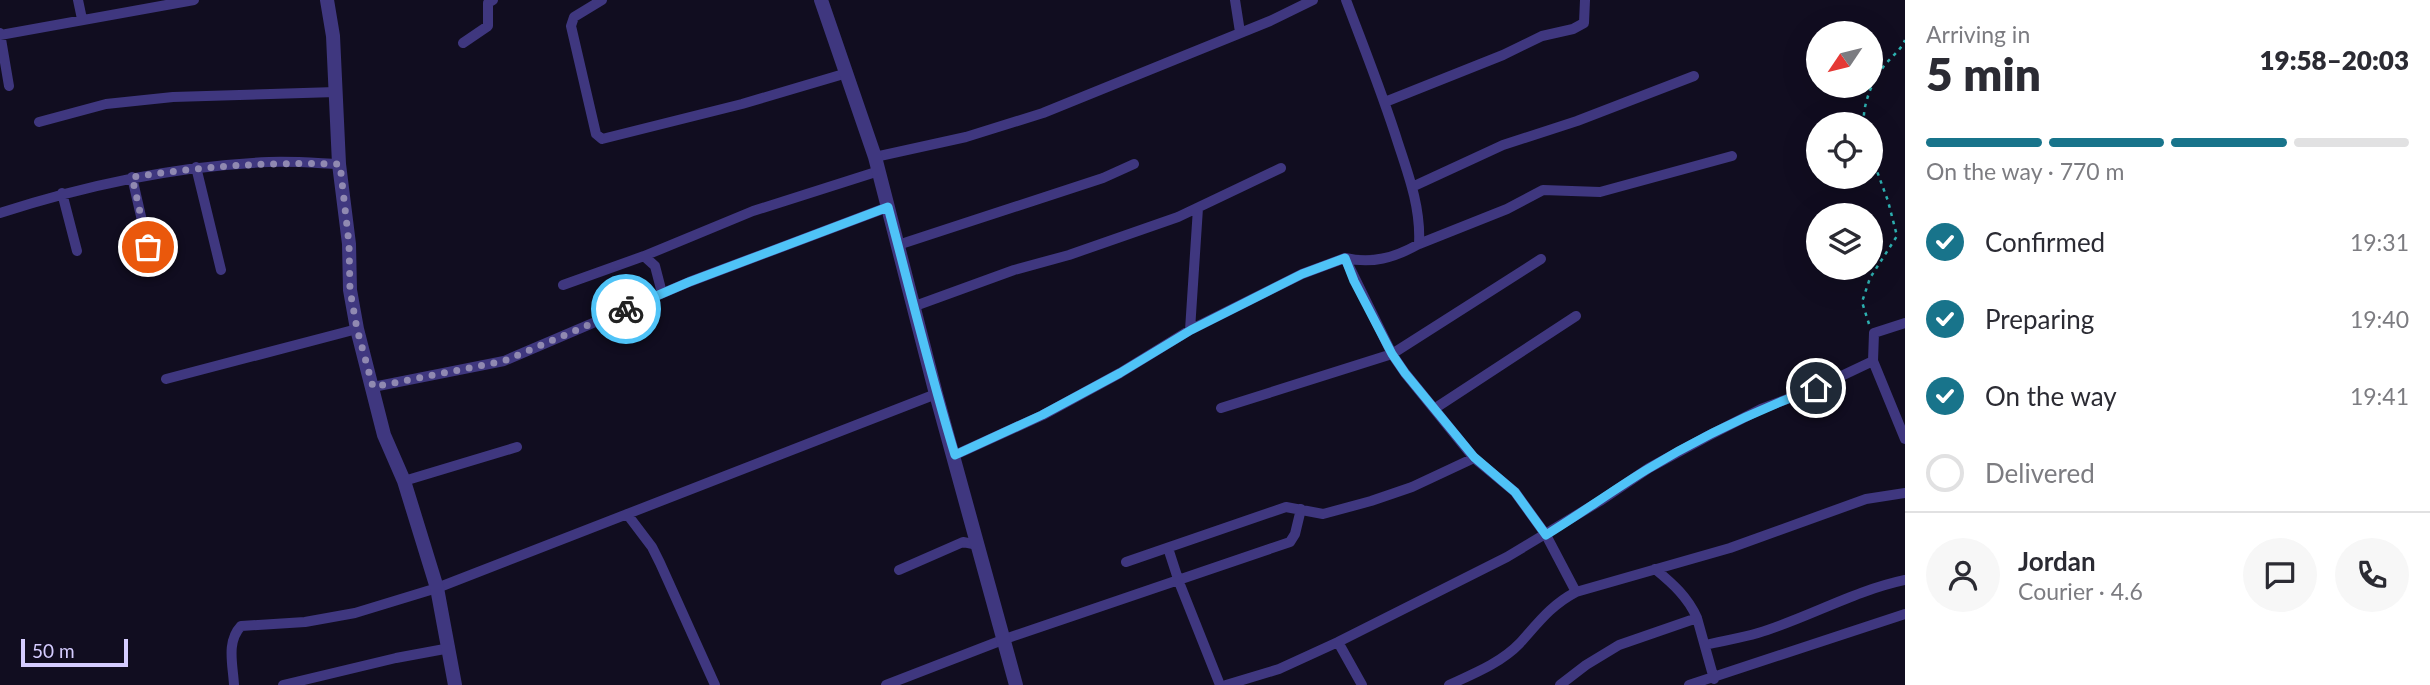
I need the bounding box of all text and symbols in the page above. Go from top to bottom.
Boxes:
text: Arriving in [1926,20,2030,48]
north arrow [1806,21,1883,98]
map controls [1806,21,1883,280]
text: 19:58–20:03 [2259,44,2409,76]
text: 5 min [1926,46,2041,101]
button: locate [1806,112,1883,189]
text: On the way · 770 m [1926,157,2125,185]
button: layers [1806,203,1883,280]
pin [118,217,178,277]
icon: check [1926,223,1964,261]
text: Confirmed [1985,226,2105,258]
icon: bag [129,228,167,266]
text: 19:31 [2350,228,2409,256]
courier [591,274,661,344]
icon: bike [607,290,645,328]
icon: check [1926,300,1964,338]
text: Preparing [1985,303,2094,335]
text: 19:40 [2350,305,2409,333]
pin [1786,358,1846,418]
icon: home [1797,369,1835,407]
icon: check [1926,377,1964,415]
text: On the way [1985,380,2117,412]
text: 19:41 [2350,382,2409,410]
text: Delivered [1985,457,2095,489]
button: person [1926,538,2000,612]
button: chat [2243,538,2317,612]
button: phone [2335,538,2409,612]
text: Jordan [2018,545,2096,577]
text: Courier · 4.6 [2018,577,2143,605]
scale bar [21,636,128,668]
text: 50 m [32,639,75,662]

